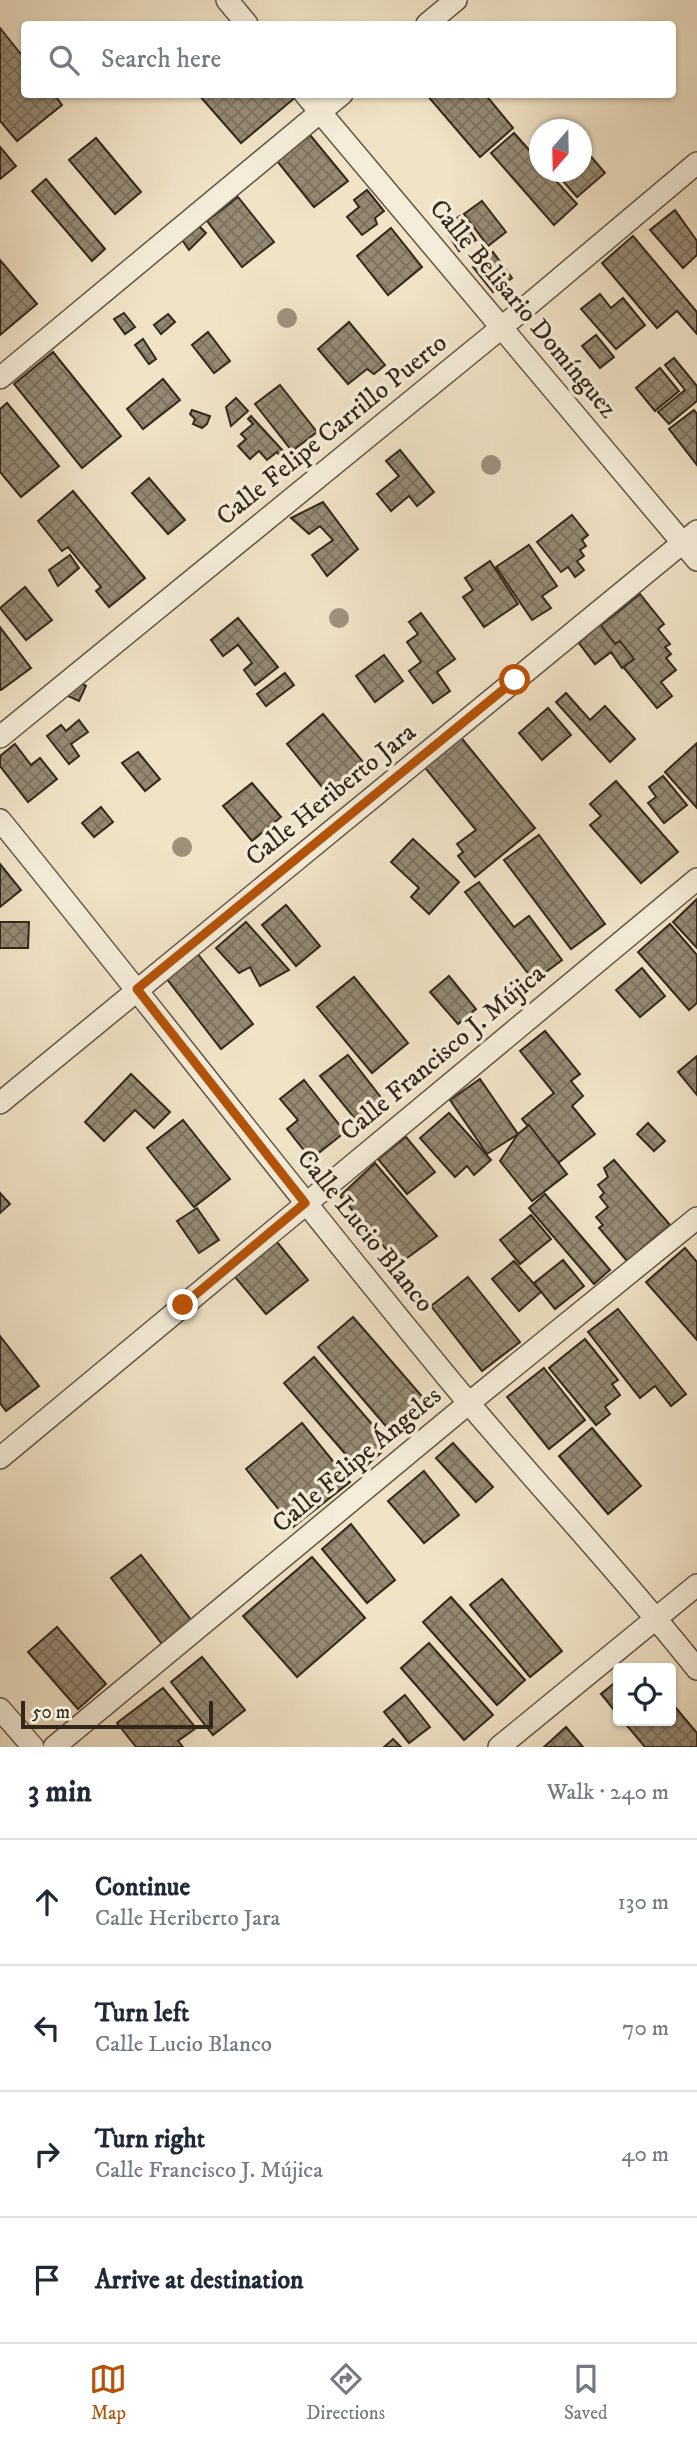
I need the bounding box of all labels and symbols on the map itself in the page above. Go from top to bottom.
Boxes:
north arrow [529,119,592,182]
street label: Calle Belisario Domínguez [422,193,624,425]
street label: Calle Felipe Carrillo Puerto [210,327,454,533]
route start [499,664,530,695]
street label: Calle Heriberto Jara [239,716,423,874]
street label: Calle Francisco J. Mújica [334,958,552,1148]
street label: Calle Lucio Blanco [289,1143,441,1319]
route end [167,1289,198,1320]
street label: Calle Felipe Ángeles [265,1379,448,1540]
scale bar [21,1698,214,1730]

